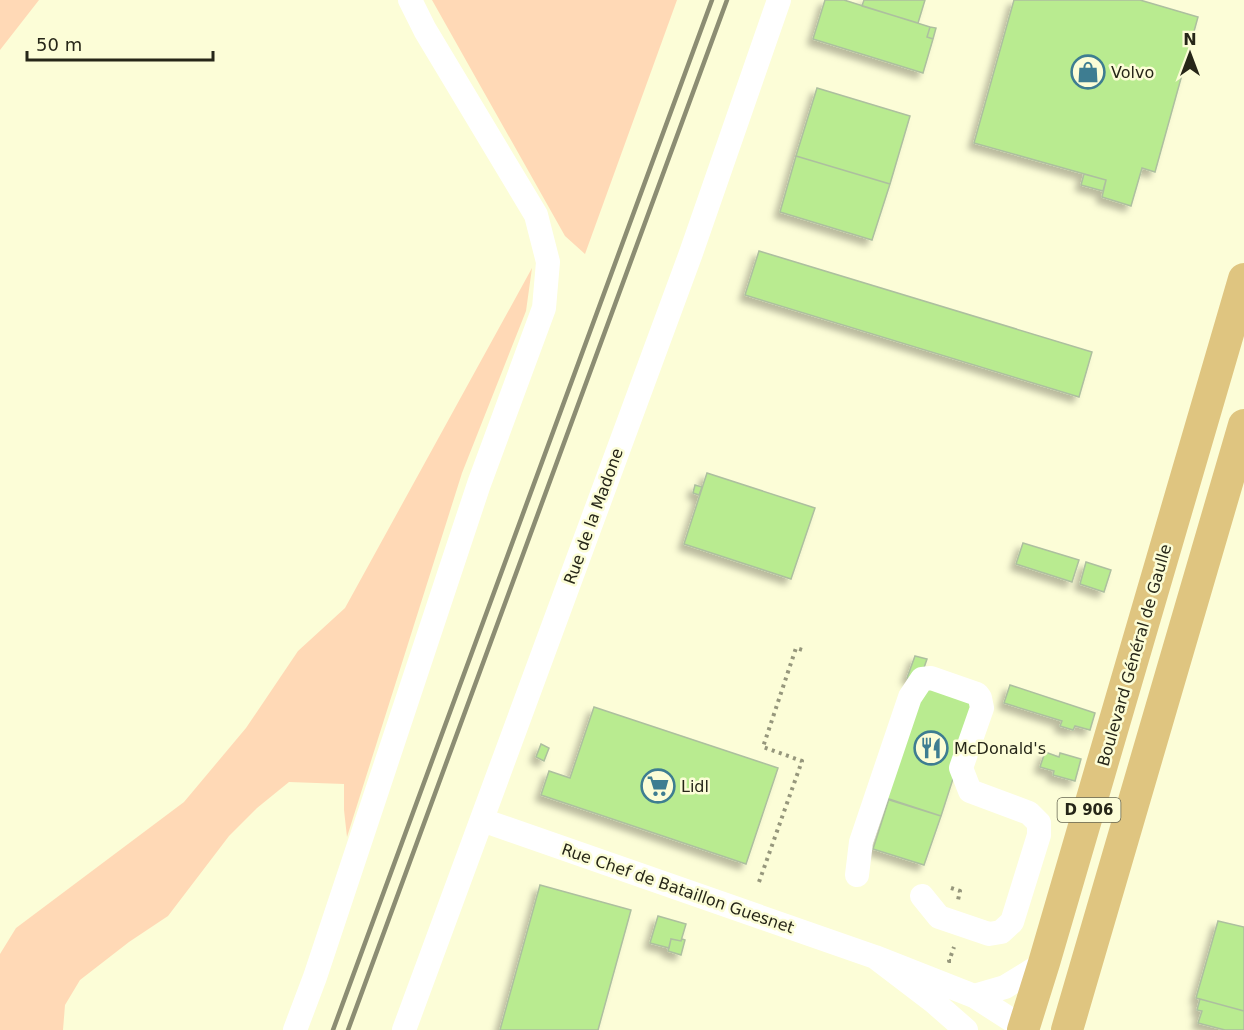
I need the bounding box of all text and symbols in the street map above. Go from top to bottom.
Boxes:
scale bar [27,24,213,62]
north arrow [1160,24,1220,84]
text: N [1183,30,1197,49]
text: 50 m [36,34,82,55]
shop icon: Volvo [1070,54,1106,90]
place label: Volvo [1111,63,1154,82]
street label: Rue de la Madone [560,446,627,587]
street label: Boulevard Général de Gaulle [1094,542,1175,768]
restaurant icon: McDonald's [913,730,949,766]
place label: McDonald's [954,739,1046,758]
supermarket icon: Lidl [640,768,676,804]
place label: Lidl [681,777,709,796]
road number: D 906 [1058,798,1120,822]
street label: Rue Chef de Bataillon Guesnet [559,840,797,937]

